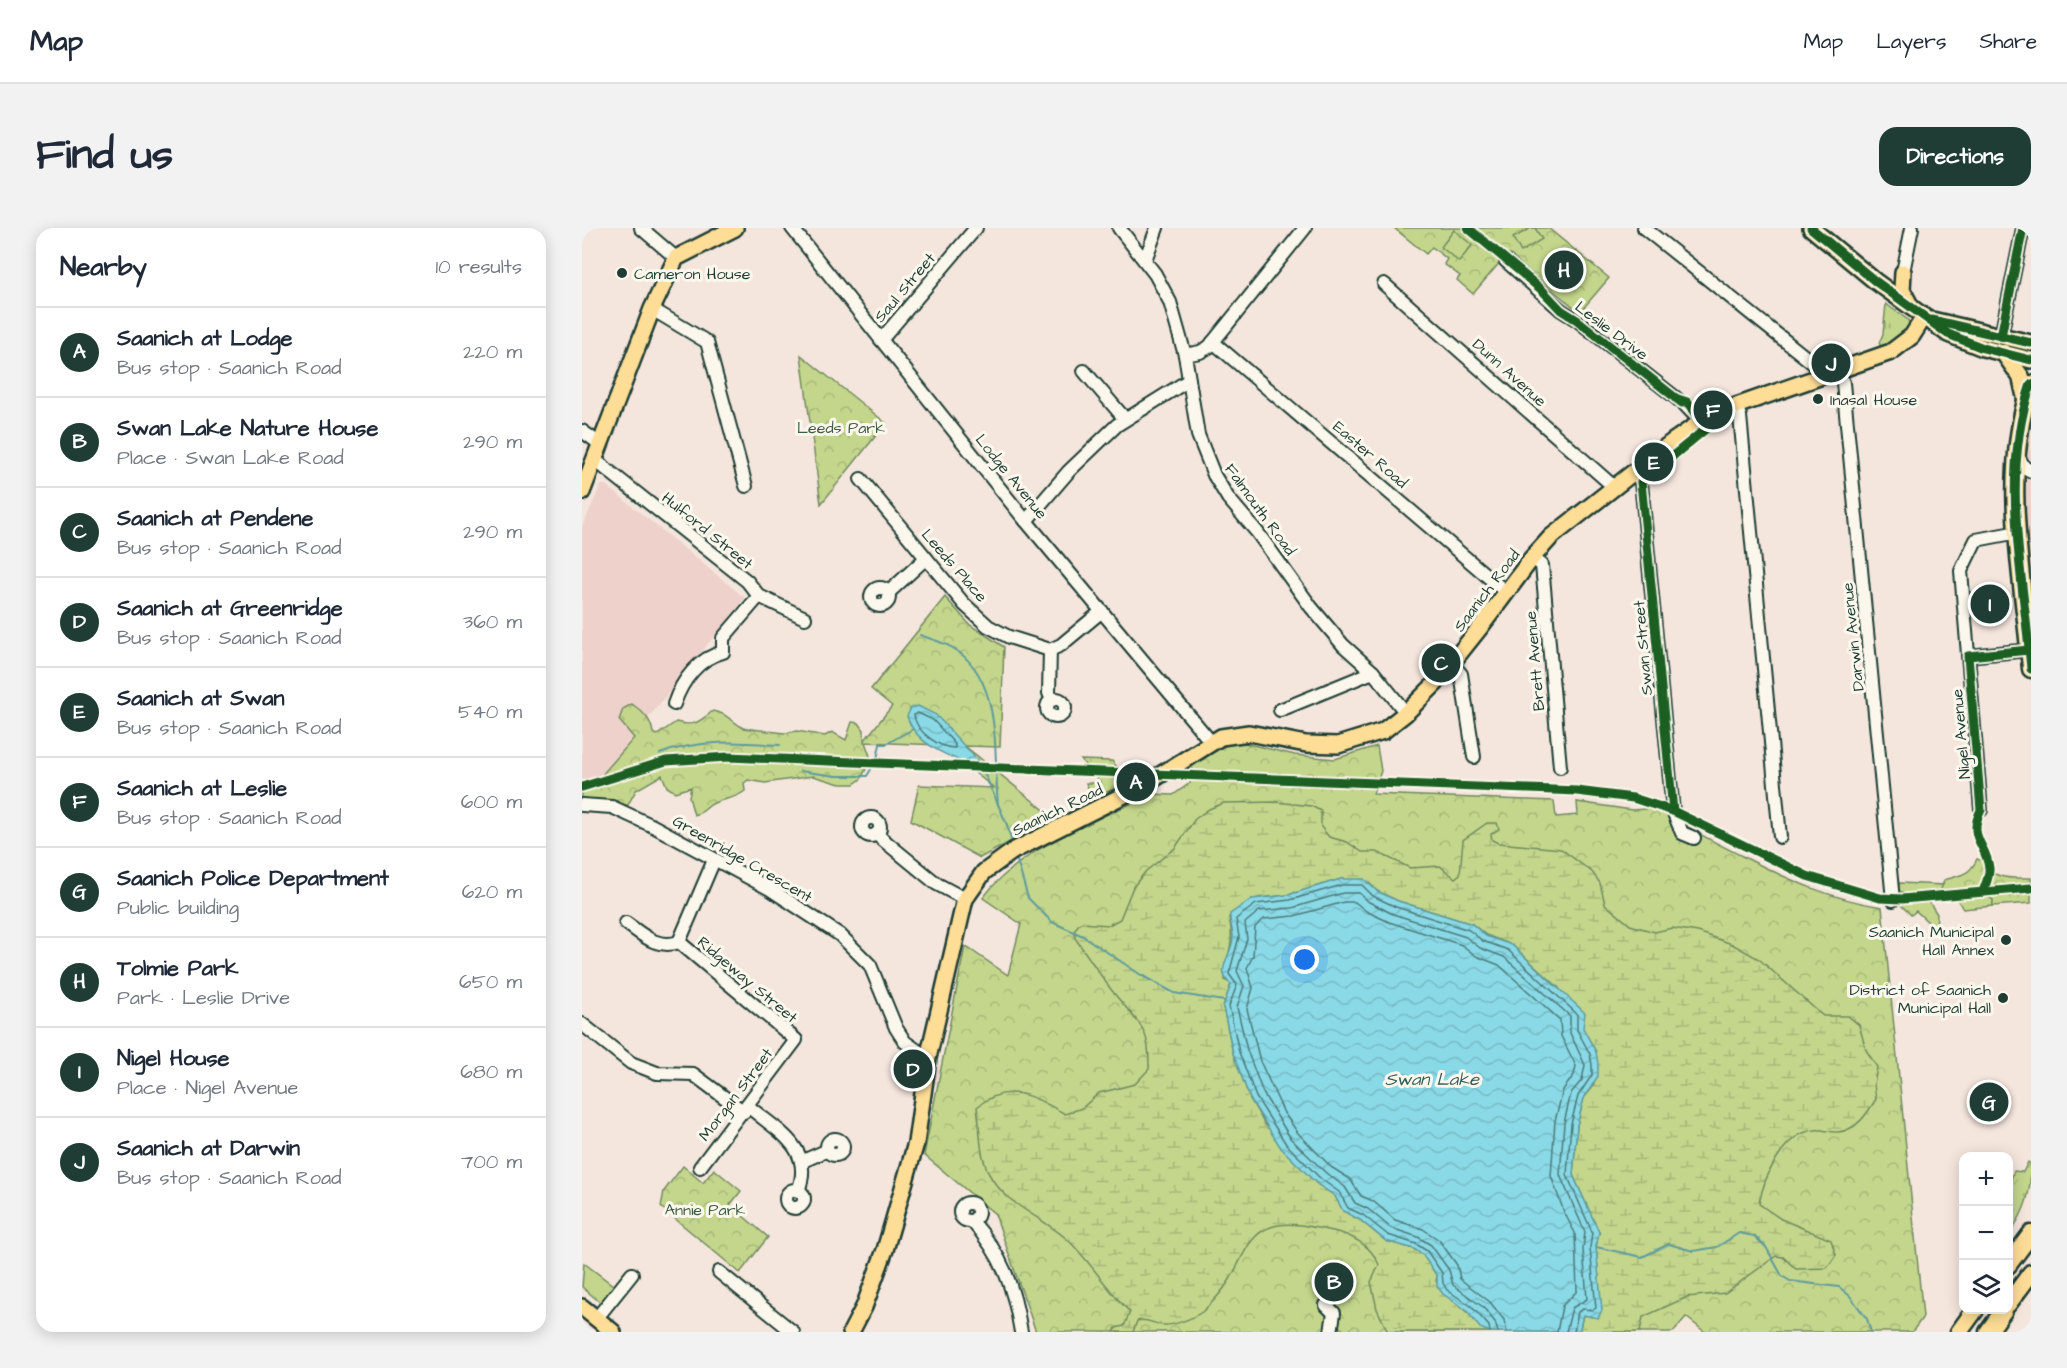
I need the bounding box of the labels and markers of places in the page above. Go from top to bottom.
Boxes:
pin: H [1544,248,1584,292]
place label: Cameron House [634,263,751,285]
marker: Cameron House [615,266,629,280]
pin: J [1812,340,1850,386]
pin: F [1694,388,1732,432]
place label: Inasal House [1830,389,1918,411]
marker: Inasal House [1811,392,1825,406]
pin: E [1634,440,1674,484]
pin: I [1970,582,2010,626]
pin: C [1422,640,1460,686]
pin: A [1116,760,1156,804]
place label: Saanich Municipal Hall Annex [1869,921,1994,961]
marker: Saanich Municipal Hall Annex [1999,933,2013,947]
place label: District of Saanich Municipal Hall [1850,979,1991,1019]
marker: District of Saanich Municipal Hall [1996,991,2010,1005]
pin: D [894,1046,932,1092]
pin: G [1970,1080,2008,1124]
pin: B [1314,1260,1353,1304]

